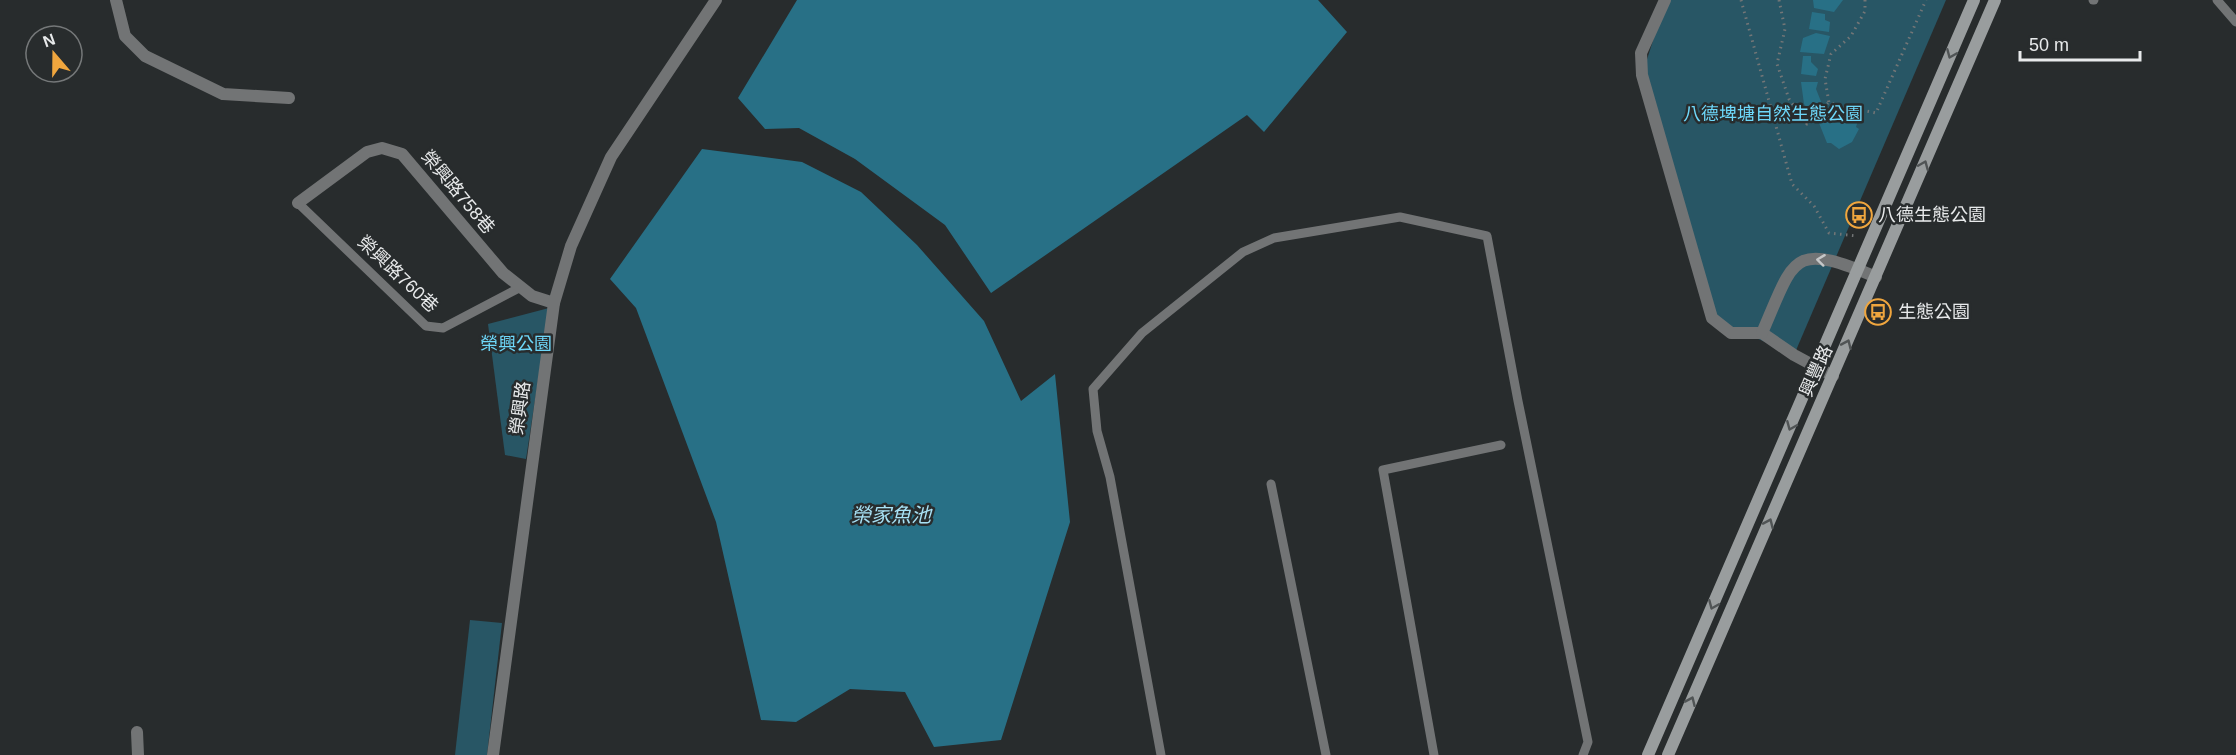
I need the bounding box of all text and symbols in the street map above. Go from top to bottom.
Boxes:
north arrow [24,24,84,84]
scale bar [2020,24,2140,62]
text: N [41,30,57,50]
text: 50 m [2029,35,2069,55]
one-way arrow [1946,48,1958,59]
park label: 八德埤塘自然生態公園 [1683,104,1863,124]
street label: 榮興路758巷 [418,146,498,238]
one-way arrow [1917,160,1929,171]
bus stop icon: 八德生態公園 [1844,200,1874,230]
place label: 八德生態公園 [1878,205,1986,225]
street label: 榮興路760巷 [354,232,442,316]
one-way arrow [1816,254,1826,266]
bus stop icon: 生態公園 [1863,297,1893,327]
place label: 生態公園 [1898,302,1970,322]
park label: 榮興公園 [480,334,552,354]
one-way arrow [1840,339,1852,350]
street label: 興豐路 [1796,342,1836,400]
street label: 榮興路 [506,380,534,436]
one-way arrow [1786,419,1798,430]
water label: 榮家魚池 [851,504,933,526]
one-way arrow [1762,518,1774,529]
one-way arrow [1708,598,1720,609]
one-way arrow [1684,697,1696,708]

